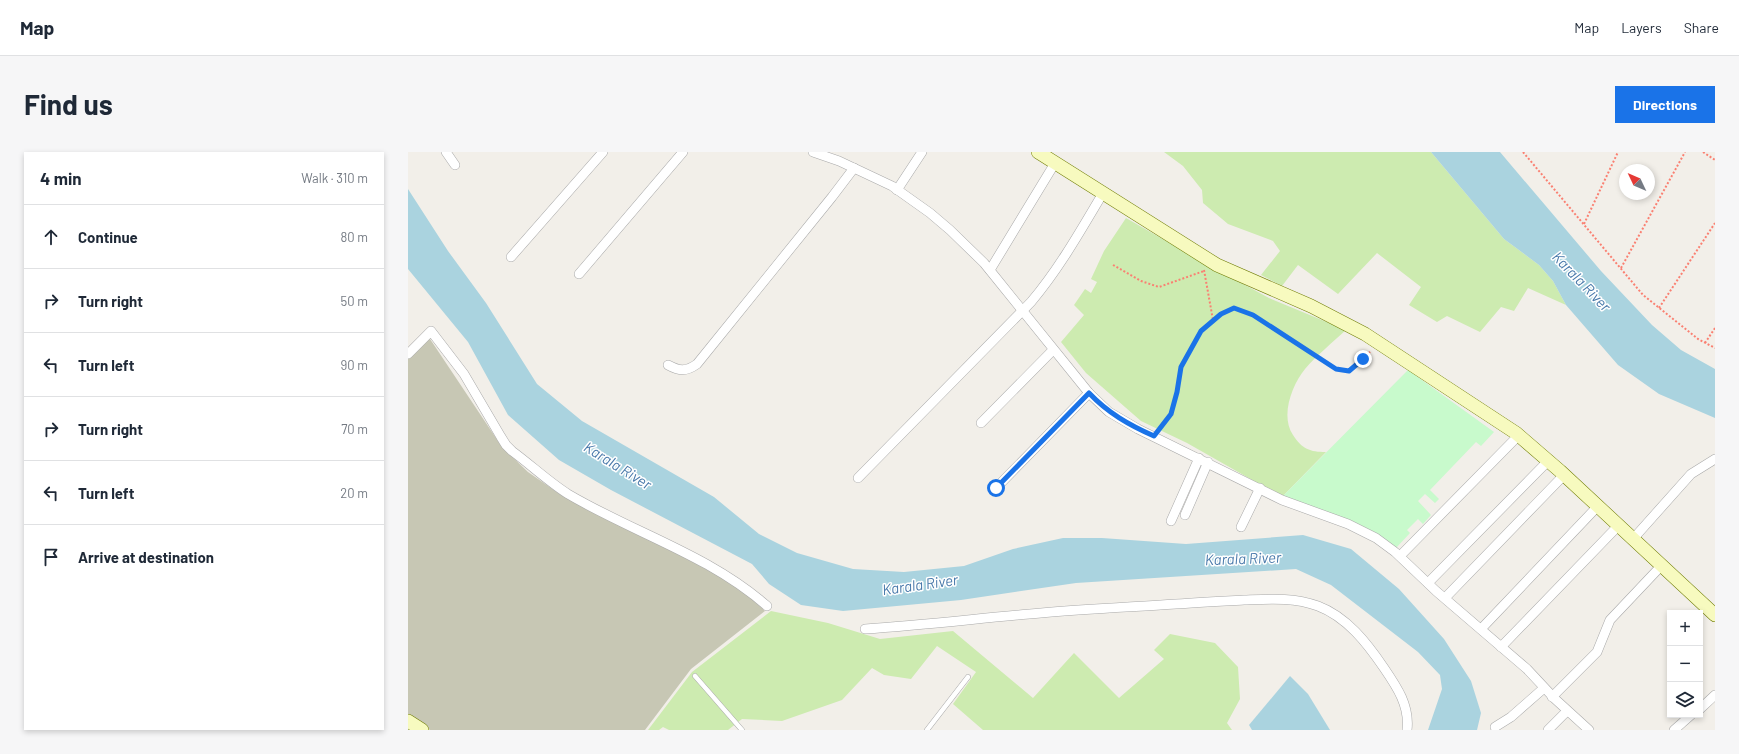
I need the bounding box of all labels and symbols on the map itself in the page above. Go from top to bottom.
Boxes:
north arrow [1619,164,1655,200]
water label: Karala River [1549,247,1615,315]
route end [1354,350,1372,368]
water label: Karala River [581,437,656,493]
route start [987,479,1005,497]
water label: Karala River [1205,548,1282,568]
water label: Karala River [881,570,960,598]

